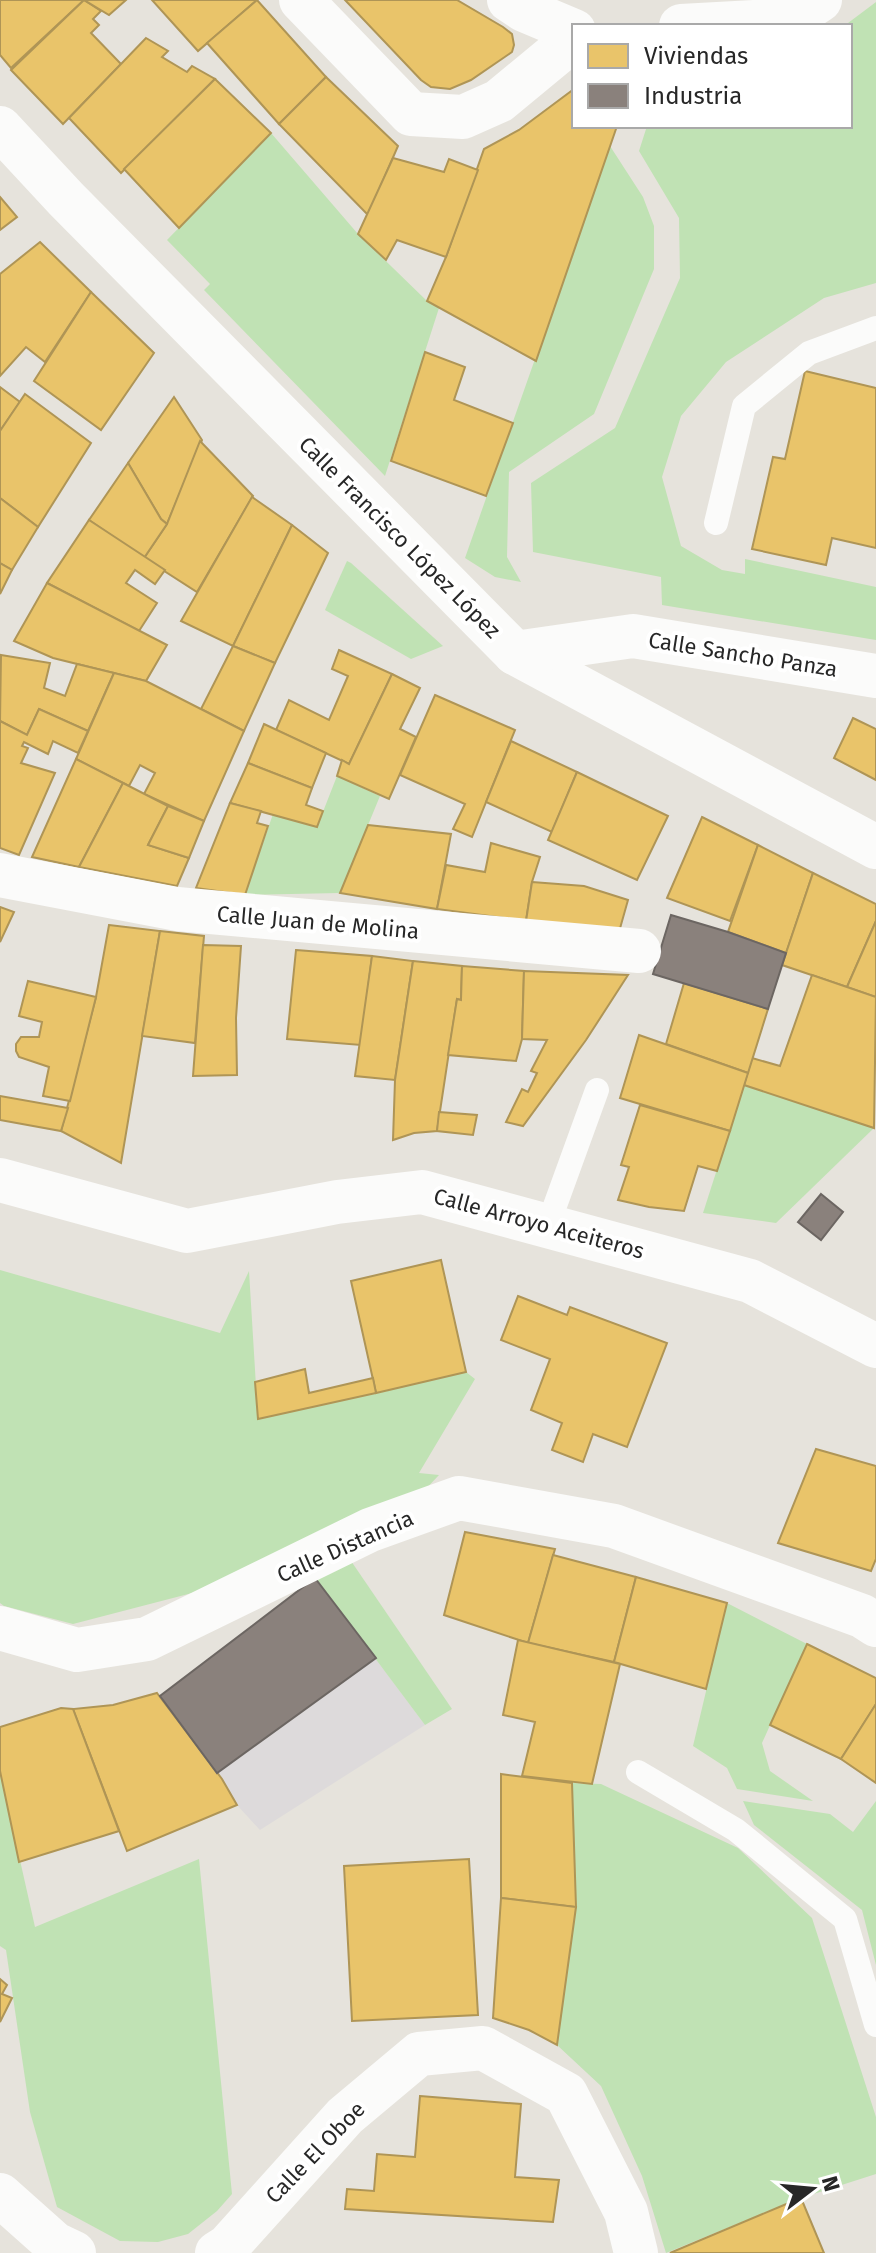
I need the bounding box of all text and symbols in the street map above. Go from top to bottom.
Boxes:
legend [572,24,852,128]
text: Viviendas [644,42,748,70]
text: Industria [644,82,742,110]
street label: Calle Francisco López López [293,431,506,644]
street label: Calle Sancho Panza [646,626,839,683]
street label: Calle Juan de Molina [216,900,420,945]
street label: Calle Arroyo Aceiteros [431,1182,647,1265]
street label: Calle Distancia [273,1504,418,1589]
street label: Calle El Oboe [260,2096,371,2209]
north arrow [772,2149,852,2229]
text: N [816,2173,846,2194]

